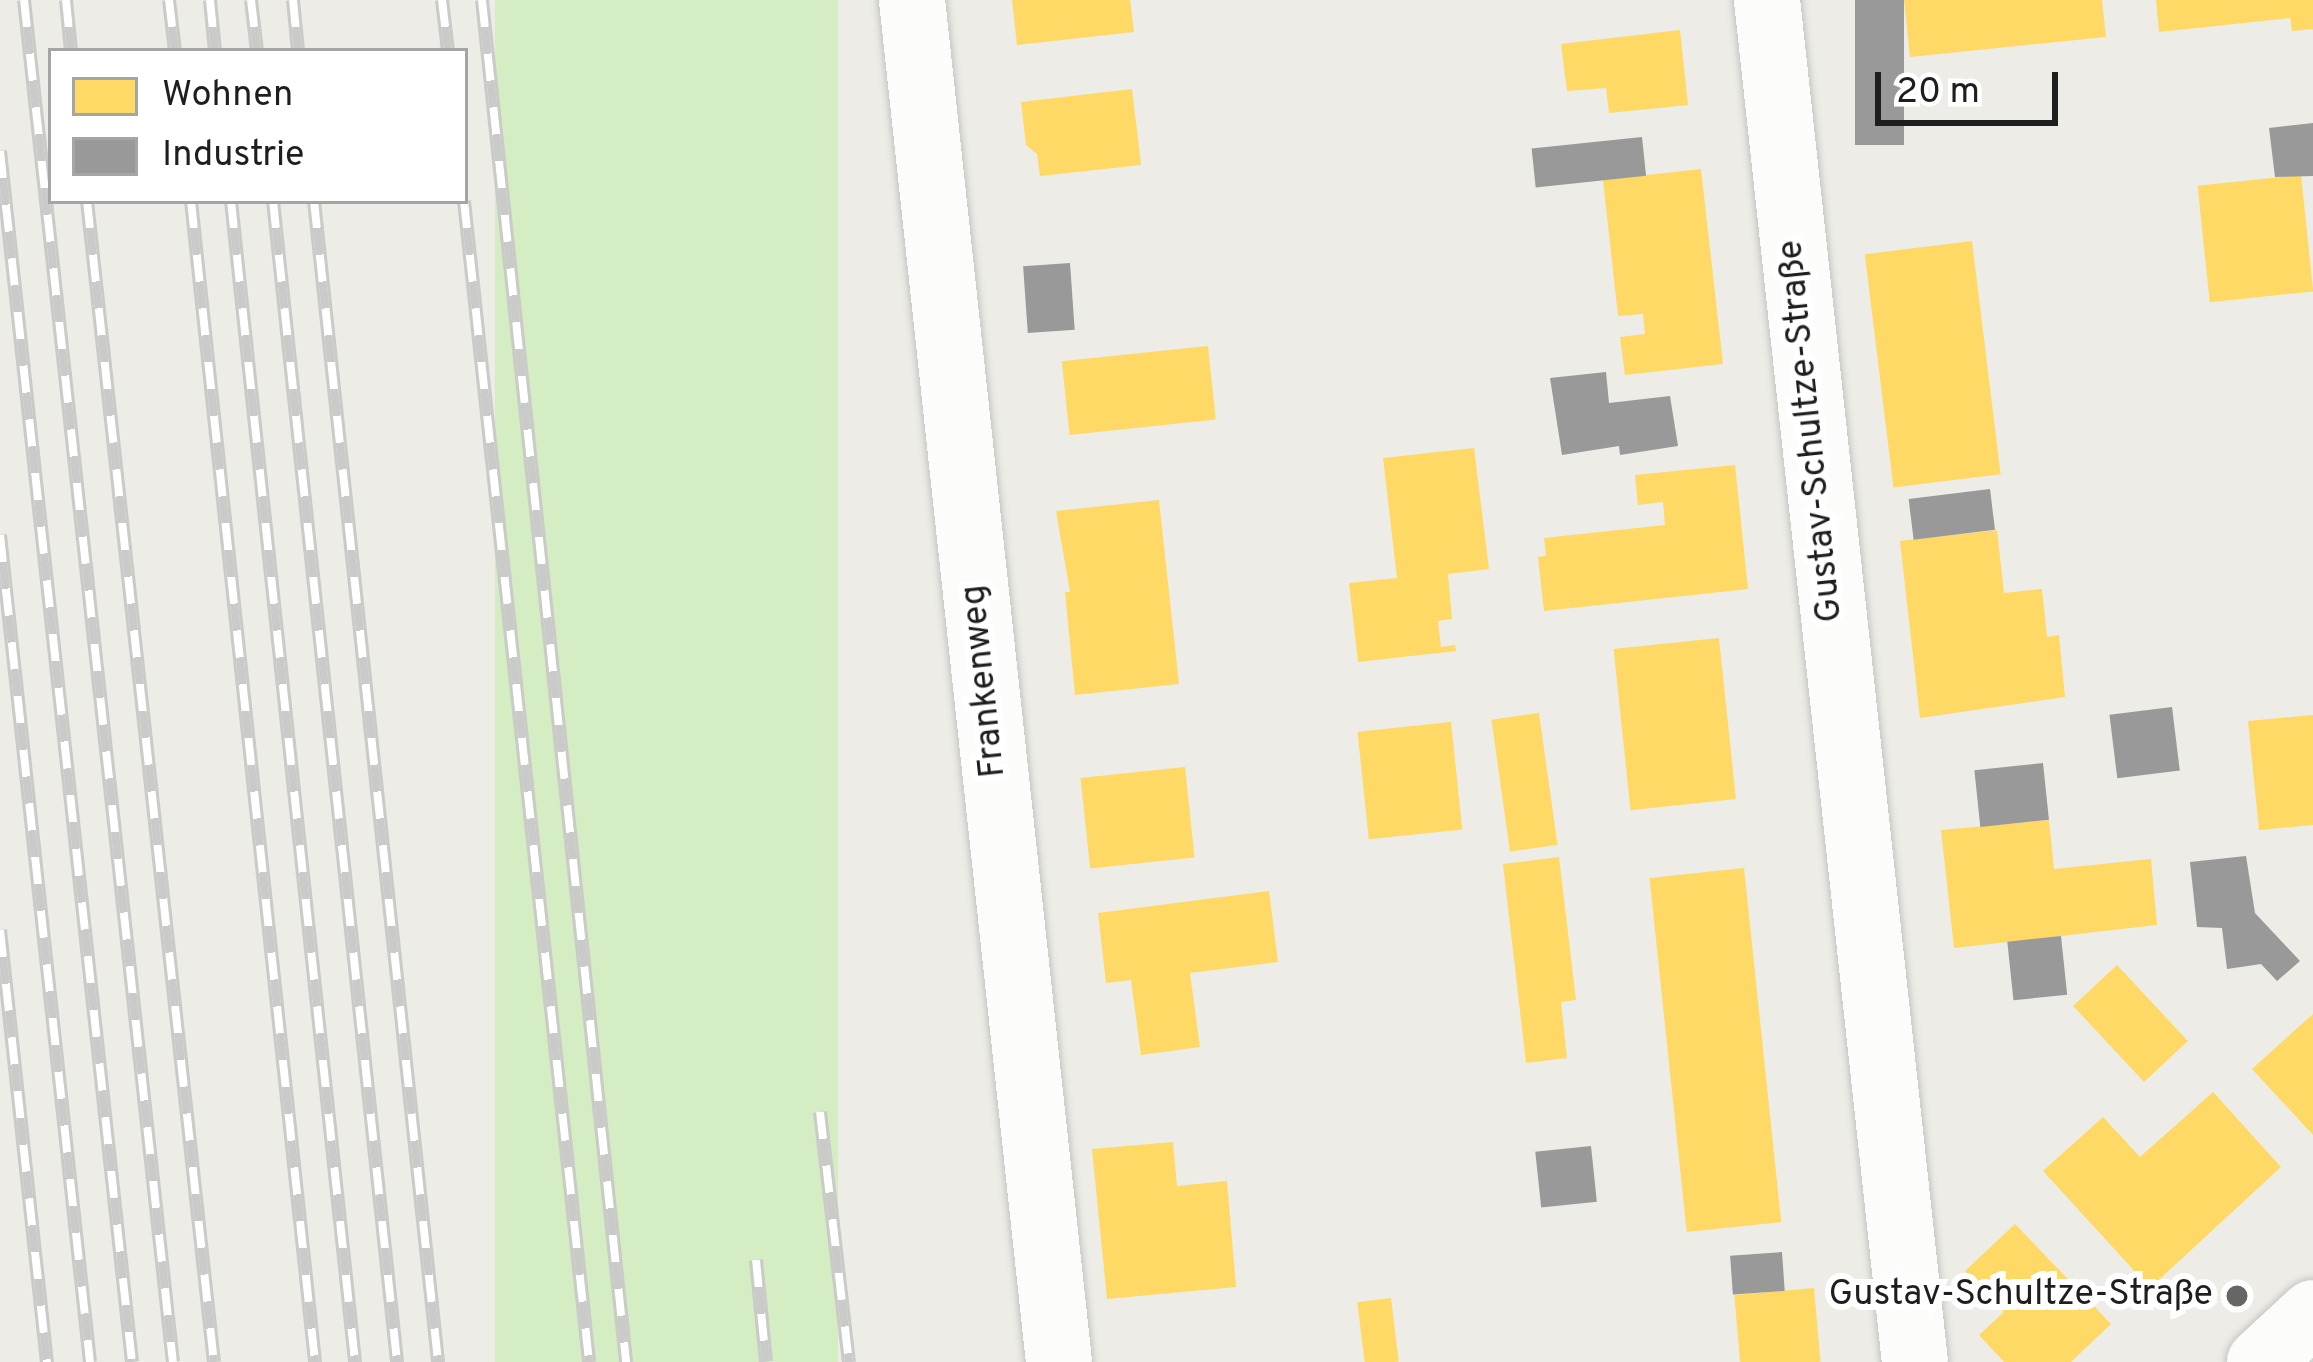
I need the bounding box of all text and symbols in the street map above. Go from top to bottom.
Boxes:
legend [48,48,468,204]
scale bar [1881,48,2064,122]
text: 20 m [1896,70,1980,116]
text: Wohnen [162,73,293,119]
text: Industrie [162,133,305,179]
street label: Gustav-Schultze-Straße [1770,238,1854,624]
street label: Frankenweg [953,582,1017,780]
place label: Gustav-Schultze-Straße [1829,1274,2213,1318]
marker: Gustav-Schultze-Straße [2224,1283,2250,1309]

